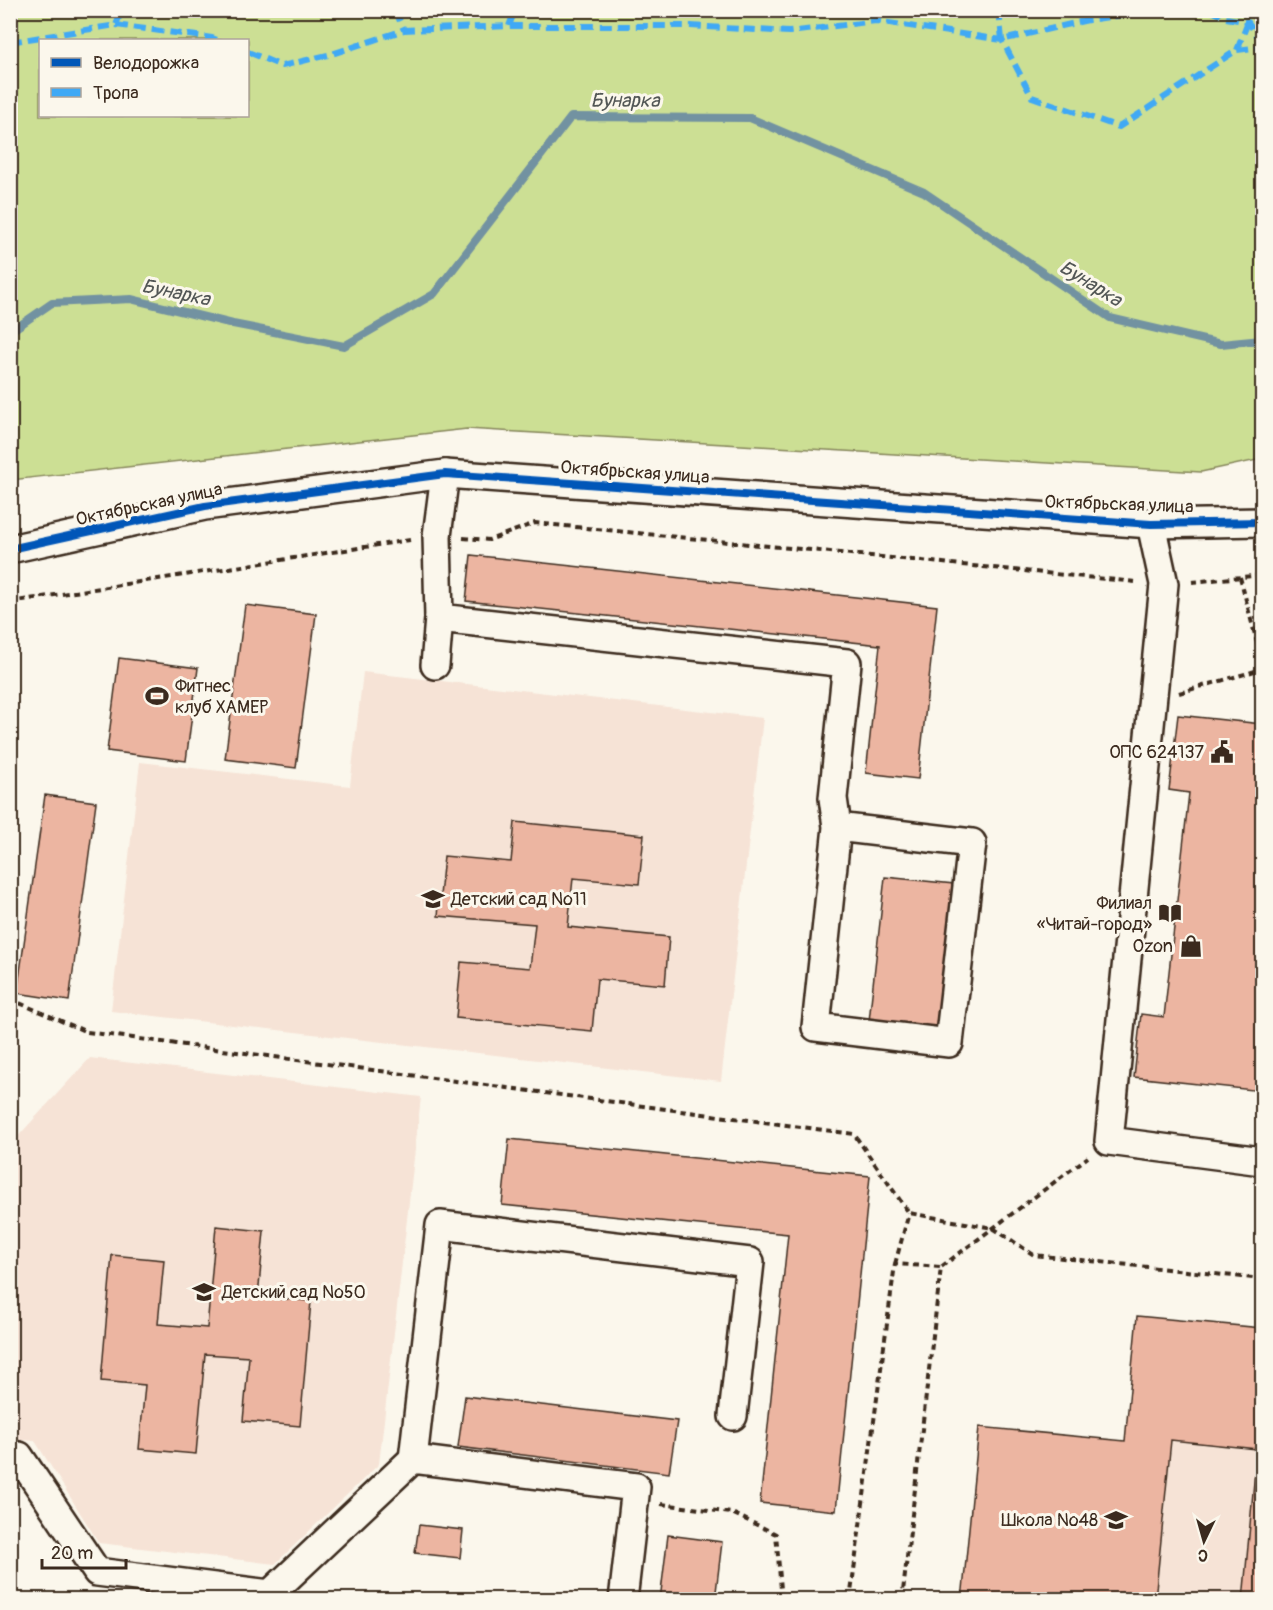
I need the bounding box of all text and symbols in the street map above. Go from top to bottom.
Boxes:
legend [39,39,249,117]
text: Велодорожка [93,52,199,75]
text: Тропа [93,82,139,105]
water label: Бунарка [591,88,661,113]
water label: Бунарка [1055,255,1128,313]
water label: Бунарка [140,273,214,312]
street label: Октябрьская улица [560,456,710,489]
street label: Октябрьская улица [74,478,225,531]
street label: Октябрьская улица [1044,490,1194,519]
place label: Фитнес клуб ХАМЕР [175,675,268,719]
sports icon: Фитнес клуб ХАМЕР [144,683,170,709]
public building icon: ОПС 624137 [1209,739,1235,765]
place label: ОПС 624137 [1109,741,1204,764]
school or university icon: Детский сад №11 [420,886,446,912]
place label: Детский сад №11 [450,888,587,911]
place label: Филиал «Читай-город» [1037,892,1152,936]
library icon: Филиал «Читай-город» [1157,900,1183,926]
shop icon: Ozon [1178,933,1204,959]
place label: Ozon [1133,935,1173,958]
school or university icon: Детский сад №50 [191,1279,217,1305]
place label: Детский сад №50 [221,1281,366,1304]
school or university icon: Школа №48 [1103,1507,1129,1533]
place label: Школа №48 [1001,1509,1098,1532]
north arrow [1174,1511,1234,1571]
scale bar [42,1532,126,1570]
text: 20 m [51,1542,93,1565]
text: С [1197,1545,1209,1565]

